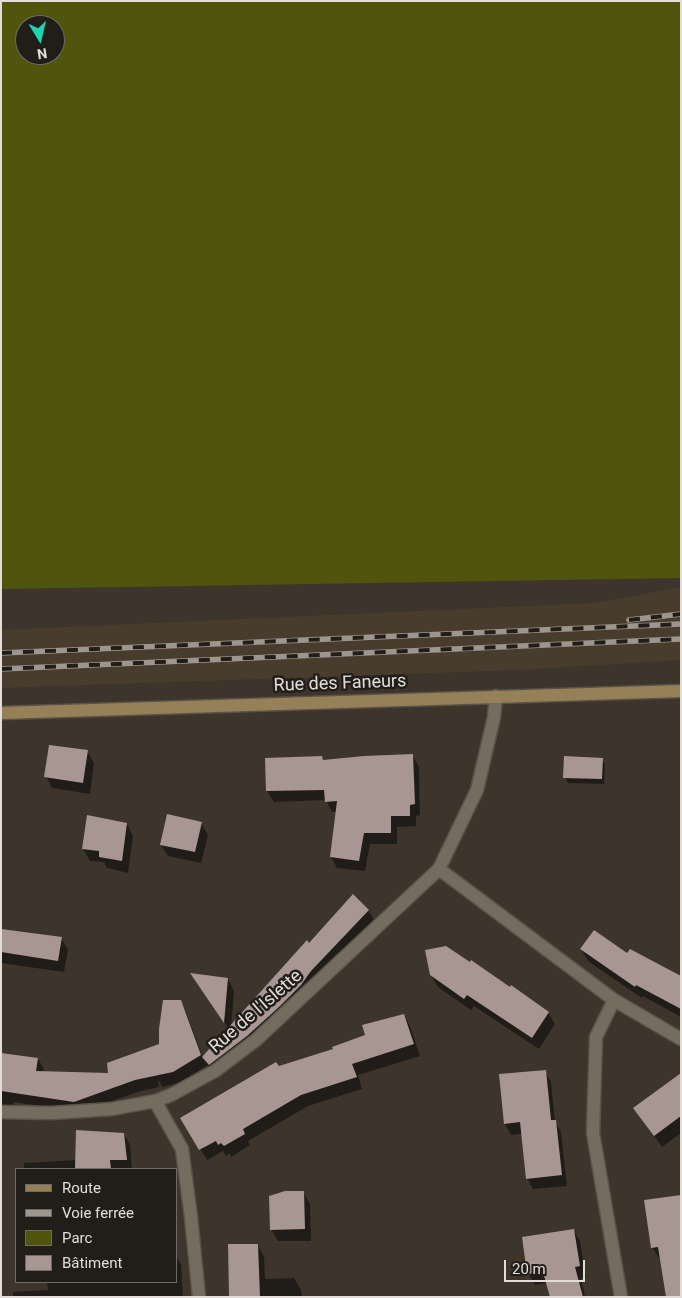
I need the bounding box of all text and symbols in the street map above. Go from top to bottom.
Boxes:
north arrow [15,15,65,65]
text: N [36,45,48,63]
street label: Rue des Faneurs [273,671,407,697]
street label: Rue de l'Islette [205,966,307,1058]
legend [15,1168,178,1283]
text: Route [62,1179,101,1197]
text: Voie ferrée [62,1204,134,1222]
text: Parc [62,1229,92,1247]
scale bar [507,1250,588,1282]
text: Bâtiment [62,1254,122,1272]
text: 20 m [512,1260,546,1278]

